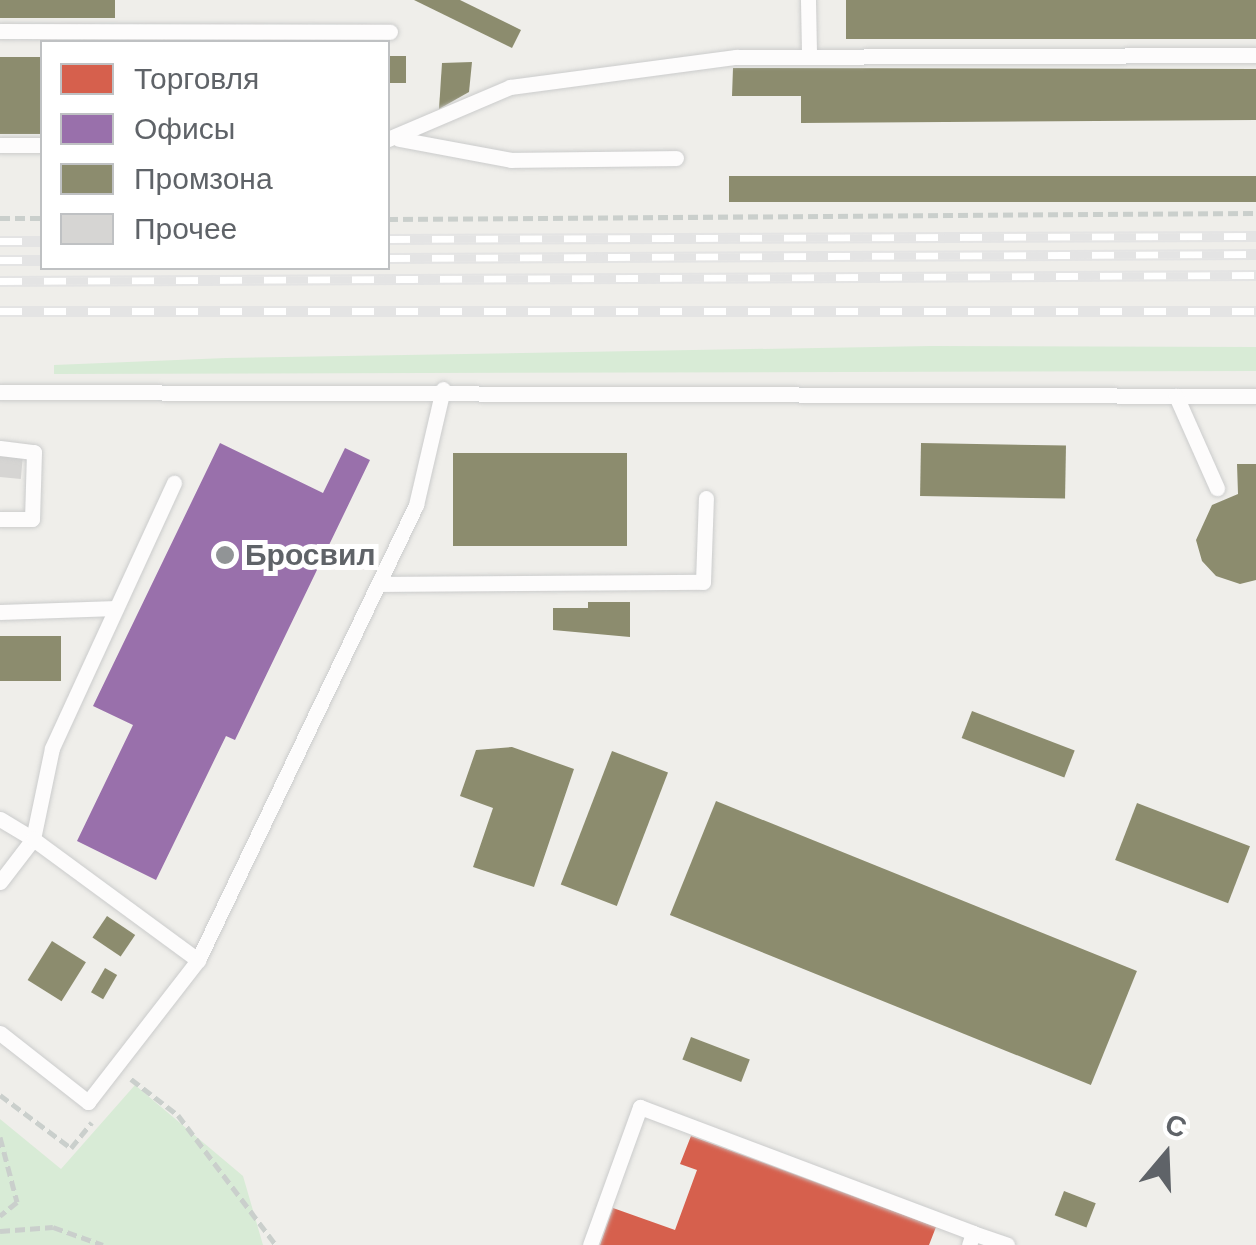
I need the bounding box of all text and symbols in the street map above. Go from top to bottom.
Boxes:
legend [40,40,390,270]
text: Торговля [134,62,259,95]
text: Офисы [134,112,235,145]
text: Промзона [134,162,273,195]
text: Прочее [134,212,237,245]
place label: Бросвил [245,537,375,573]
marker: Бросвил [214,544,236,566]
north arrow [1116,1105,1216,1205]
text: С [1161,1108,1191,1144]

